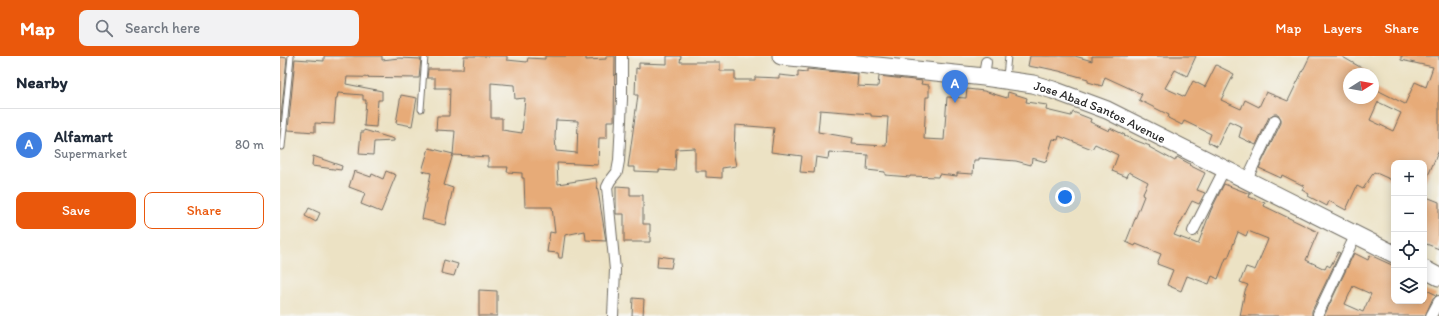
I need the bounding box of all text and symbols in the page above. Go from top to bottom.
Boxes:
search box [79,10,359,46]
text: Map [20,17,55,40]
icon: search [93,17,115,39]
text: Search here [125,19,200,37]
text: Map [1276,20,1301,37]
text: Layers [1323,20,1362,37]
text: Share [1384,20,1419,37]
north arrow [1343,68,1379,104]
pin: A [942,70,968,103]
text: Nearby [16,72,68,92]
street label: Jose Abad Santos Avenue [1032,78,1168,146]
text: Alfamart [54,128,113,146]
text: A [25,137,33,152]
text: 80 m [235,137,264,152]
text: Supermarket [54,146,127,161]
map controls [1391,160,1427,304]
button: + [1391,160,1427,196]
your location [1055,187,1075,207]
button: Save [16,192,136,229]
button: Share [144,192,264,229]
button: − [1391,196,1427,232]
button: locate [1391,232,1427,268]
button: layers [1391,268,1427,304]

